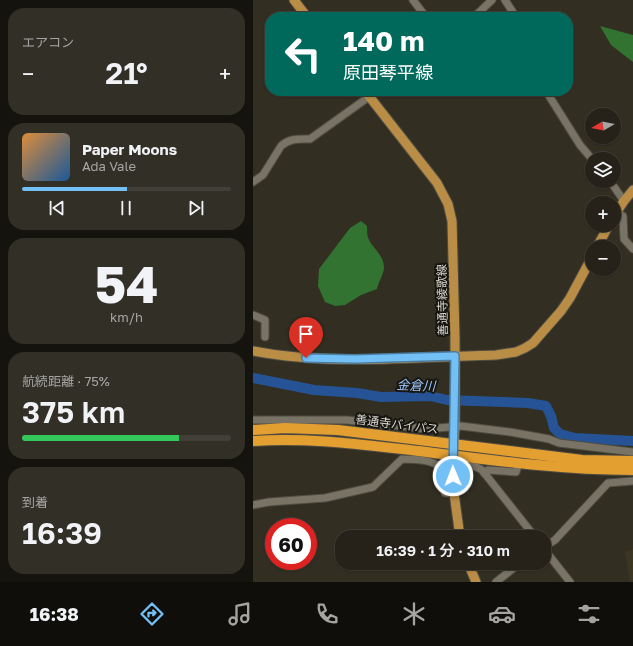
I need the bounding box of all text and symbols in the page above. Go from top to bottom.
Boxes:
text: 140 m [343,24,425,57]
icon: left [277,28,329,80]
text: エアコン [22,34,74,50]
text: 21° [105,55,148,91]
text: − [22,60,34,87]
text: + [219,60,231,87]
text: 原田琴平線 [343,61,433,83]
north arrow [585,108,621,144]
map controls [585,108,621,276]
text: Paper Moons [82,140,177,158]
button: layers [585,152,621,188]
text: Ada Vale [82,158,136,174]
button: + [585,196,621,232]
icon: previous [46,197,68,219]
icon: pause [115,197,137,219]
icon: next [185,197,207,219]
button: − [585,240,621,276]
text: 54 [94,252,159,314]
street label: 善通寺綾歌線 [434,264,450,336]
text: km/h [110,309,143,325]
pin [289,317,323,358]
icon: arrive [295,323,317,345]
text: 航続距離 · 75% [22,373,110,389]
water label: 金倉川 [396,376,438,394]
text: 375 km [22,394,125,430]
street label: 善通寺バイパス [355,411,439,437]
position arrow [432,455,474,497]
text: 到着 [22,494,48,510]
text: 16:39 [22,515,102,551]
speed limit sign: 60 [265,518,317,570]
text: 16:39 · 1 分 · 310 m [376,541,510,559]
icon: directions [138,600,166,628]
icon: music [226,600,254,628]
icon: phone [313,600,341,628]
icon: climate [400,600,428,628]
icon: car [488,600,516,628]
icon: filters [575,600,603,628]
text: 16:38 [30,603,79,625]

